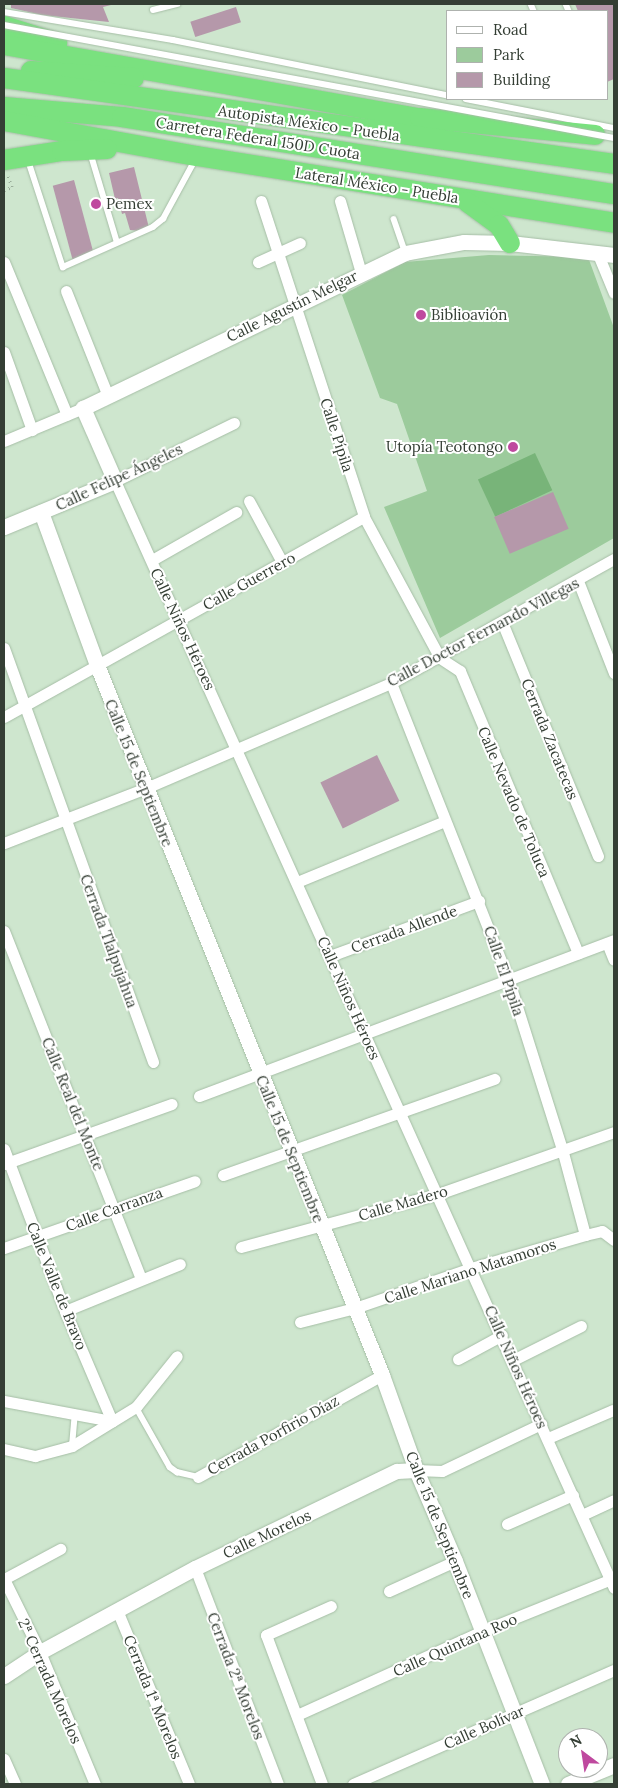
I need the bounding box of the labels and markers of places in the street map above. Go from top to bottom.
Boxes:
place label: Pemex [106,195,152,213]
marker: Pemex [90,198,102,210]
place label: Biblioavión [431,306,507,324]
marker: Biblioavión [415,309,427,321]
place label: Utopía Teotongo [386,438,503,456]
marker: Utopía Teotongo [507,441,519,453]

